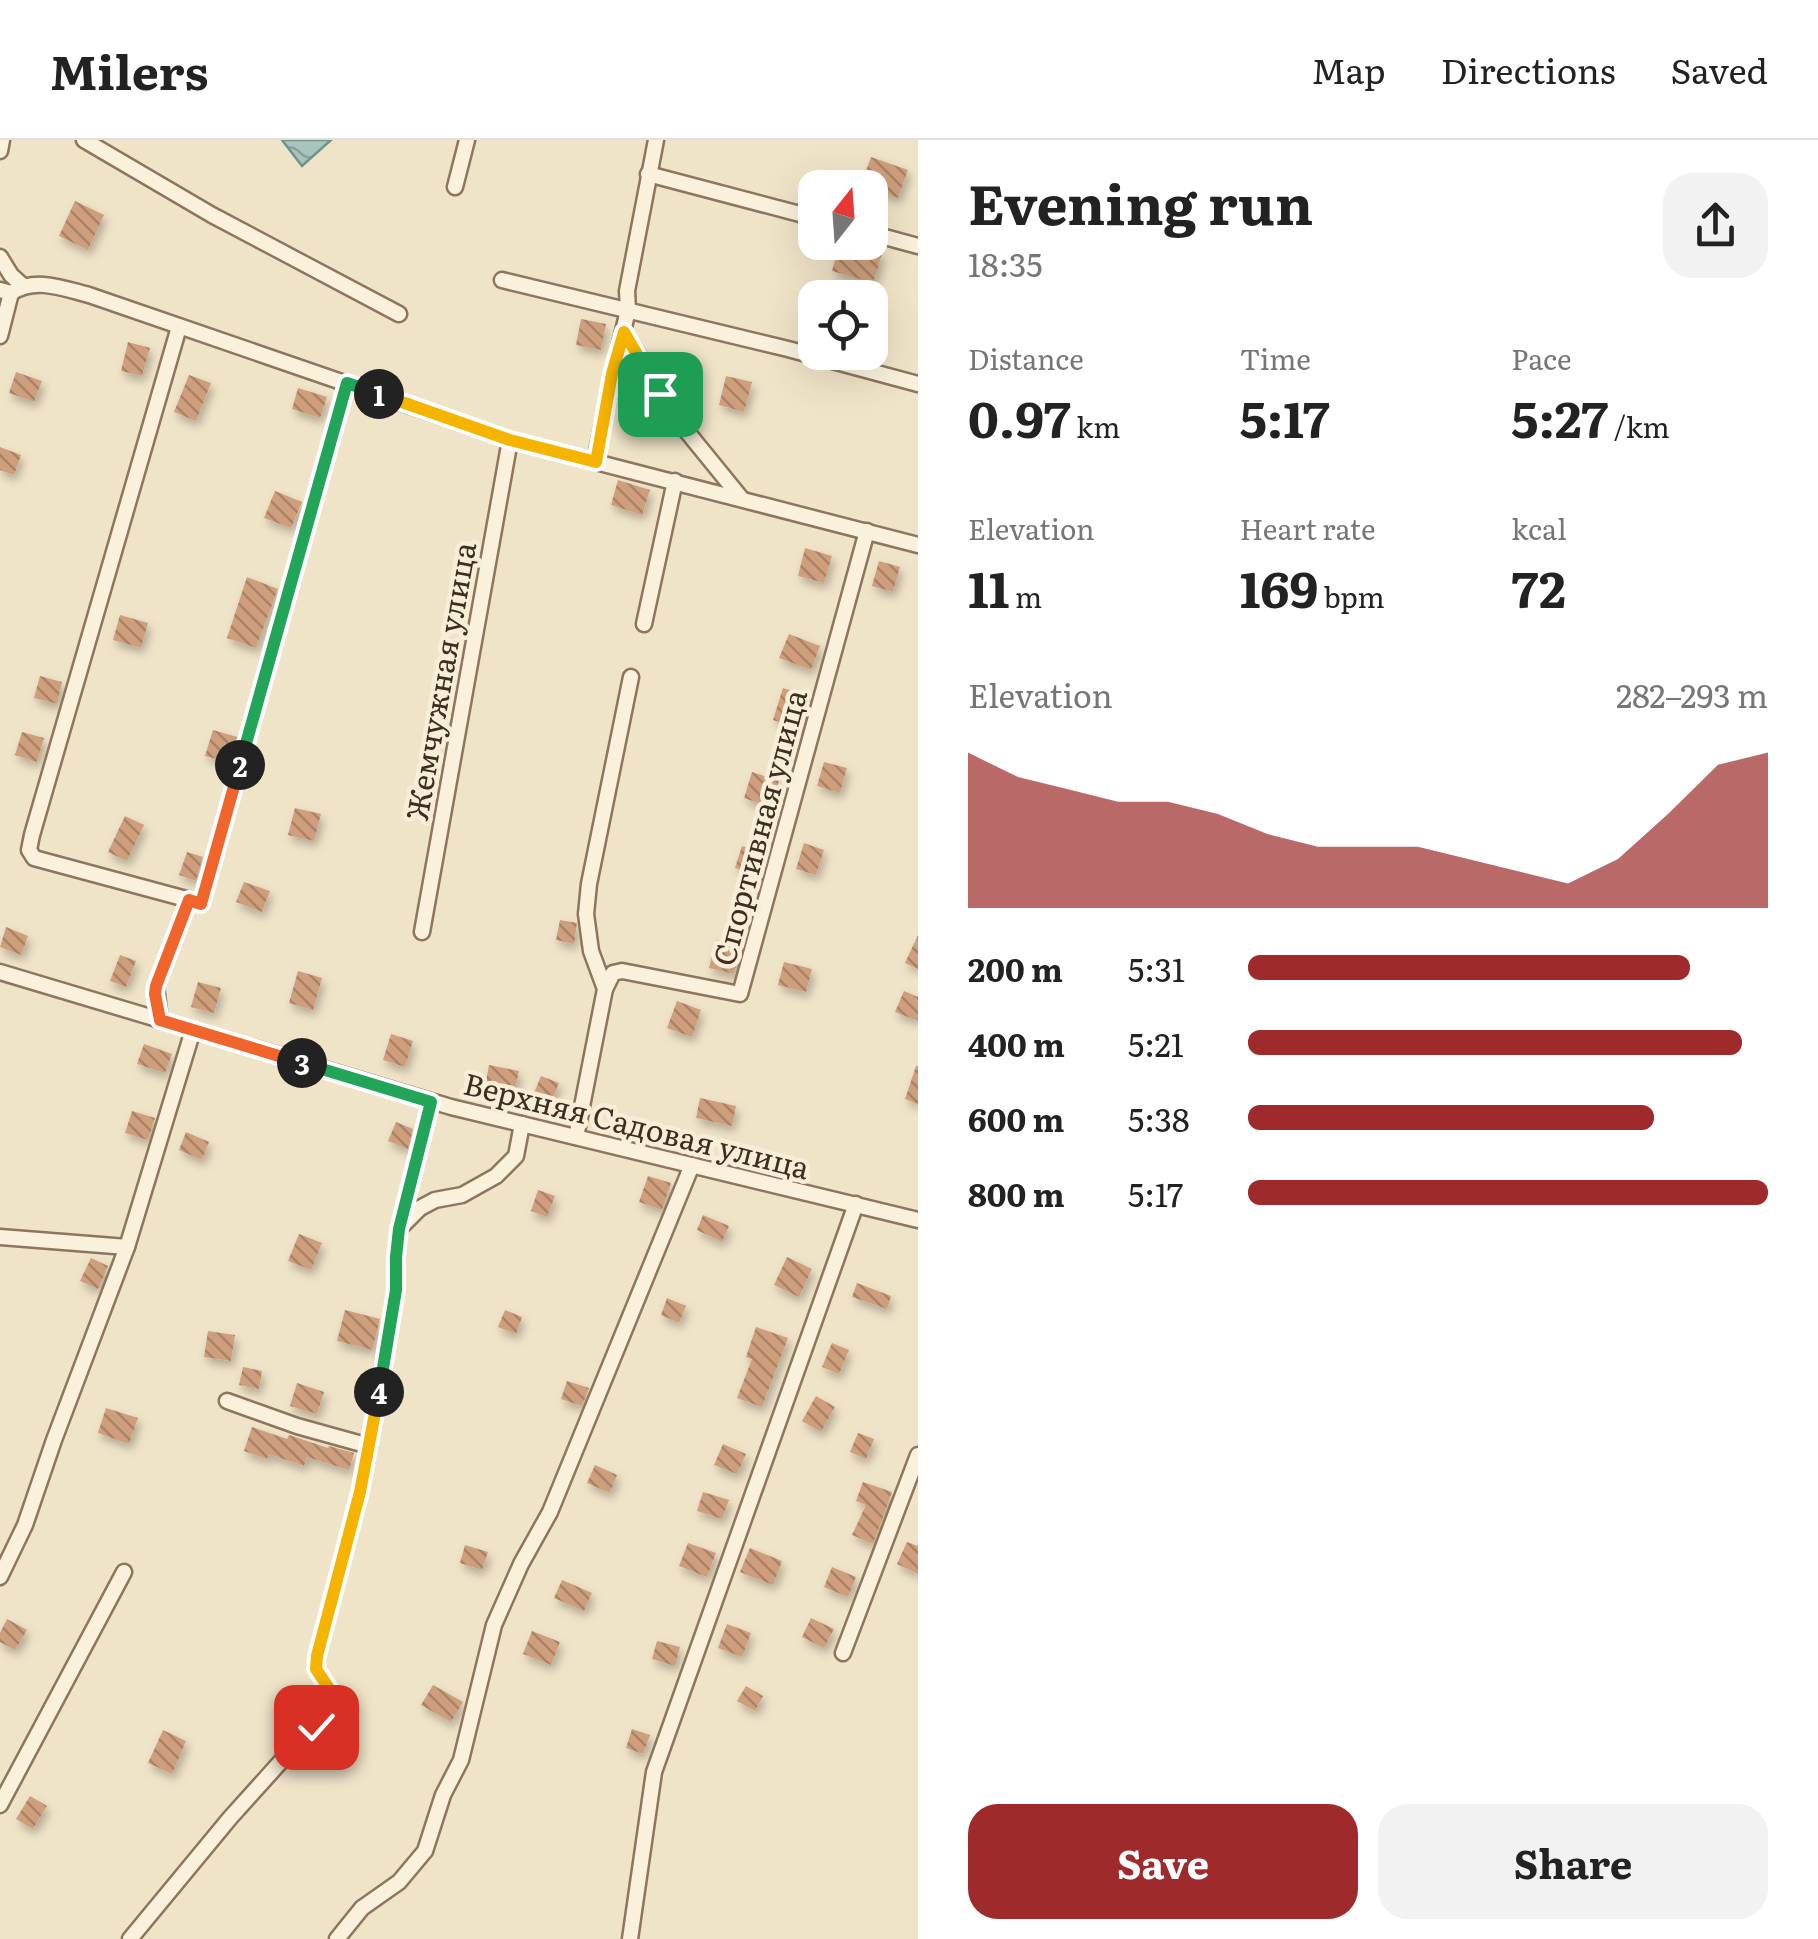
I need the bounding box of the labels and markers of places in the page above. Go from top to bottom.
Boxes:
pin [618,352,703,437]
pin: 1 [354,369,404,419]
pin: 2 [215,740,265,790]
pin: 3 [277,1038,327,1088]
pin: 4 [354,1367,404,1417]
pin [274,1685,359,1770]

